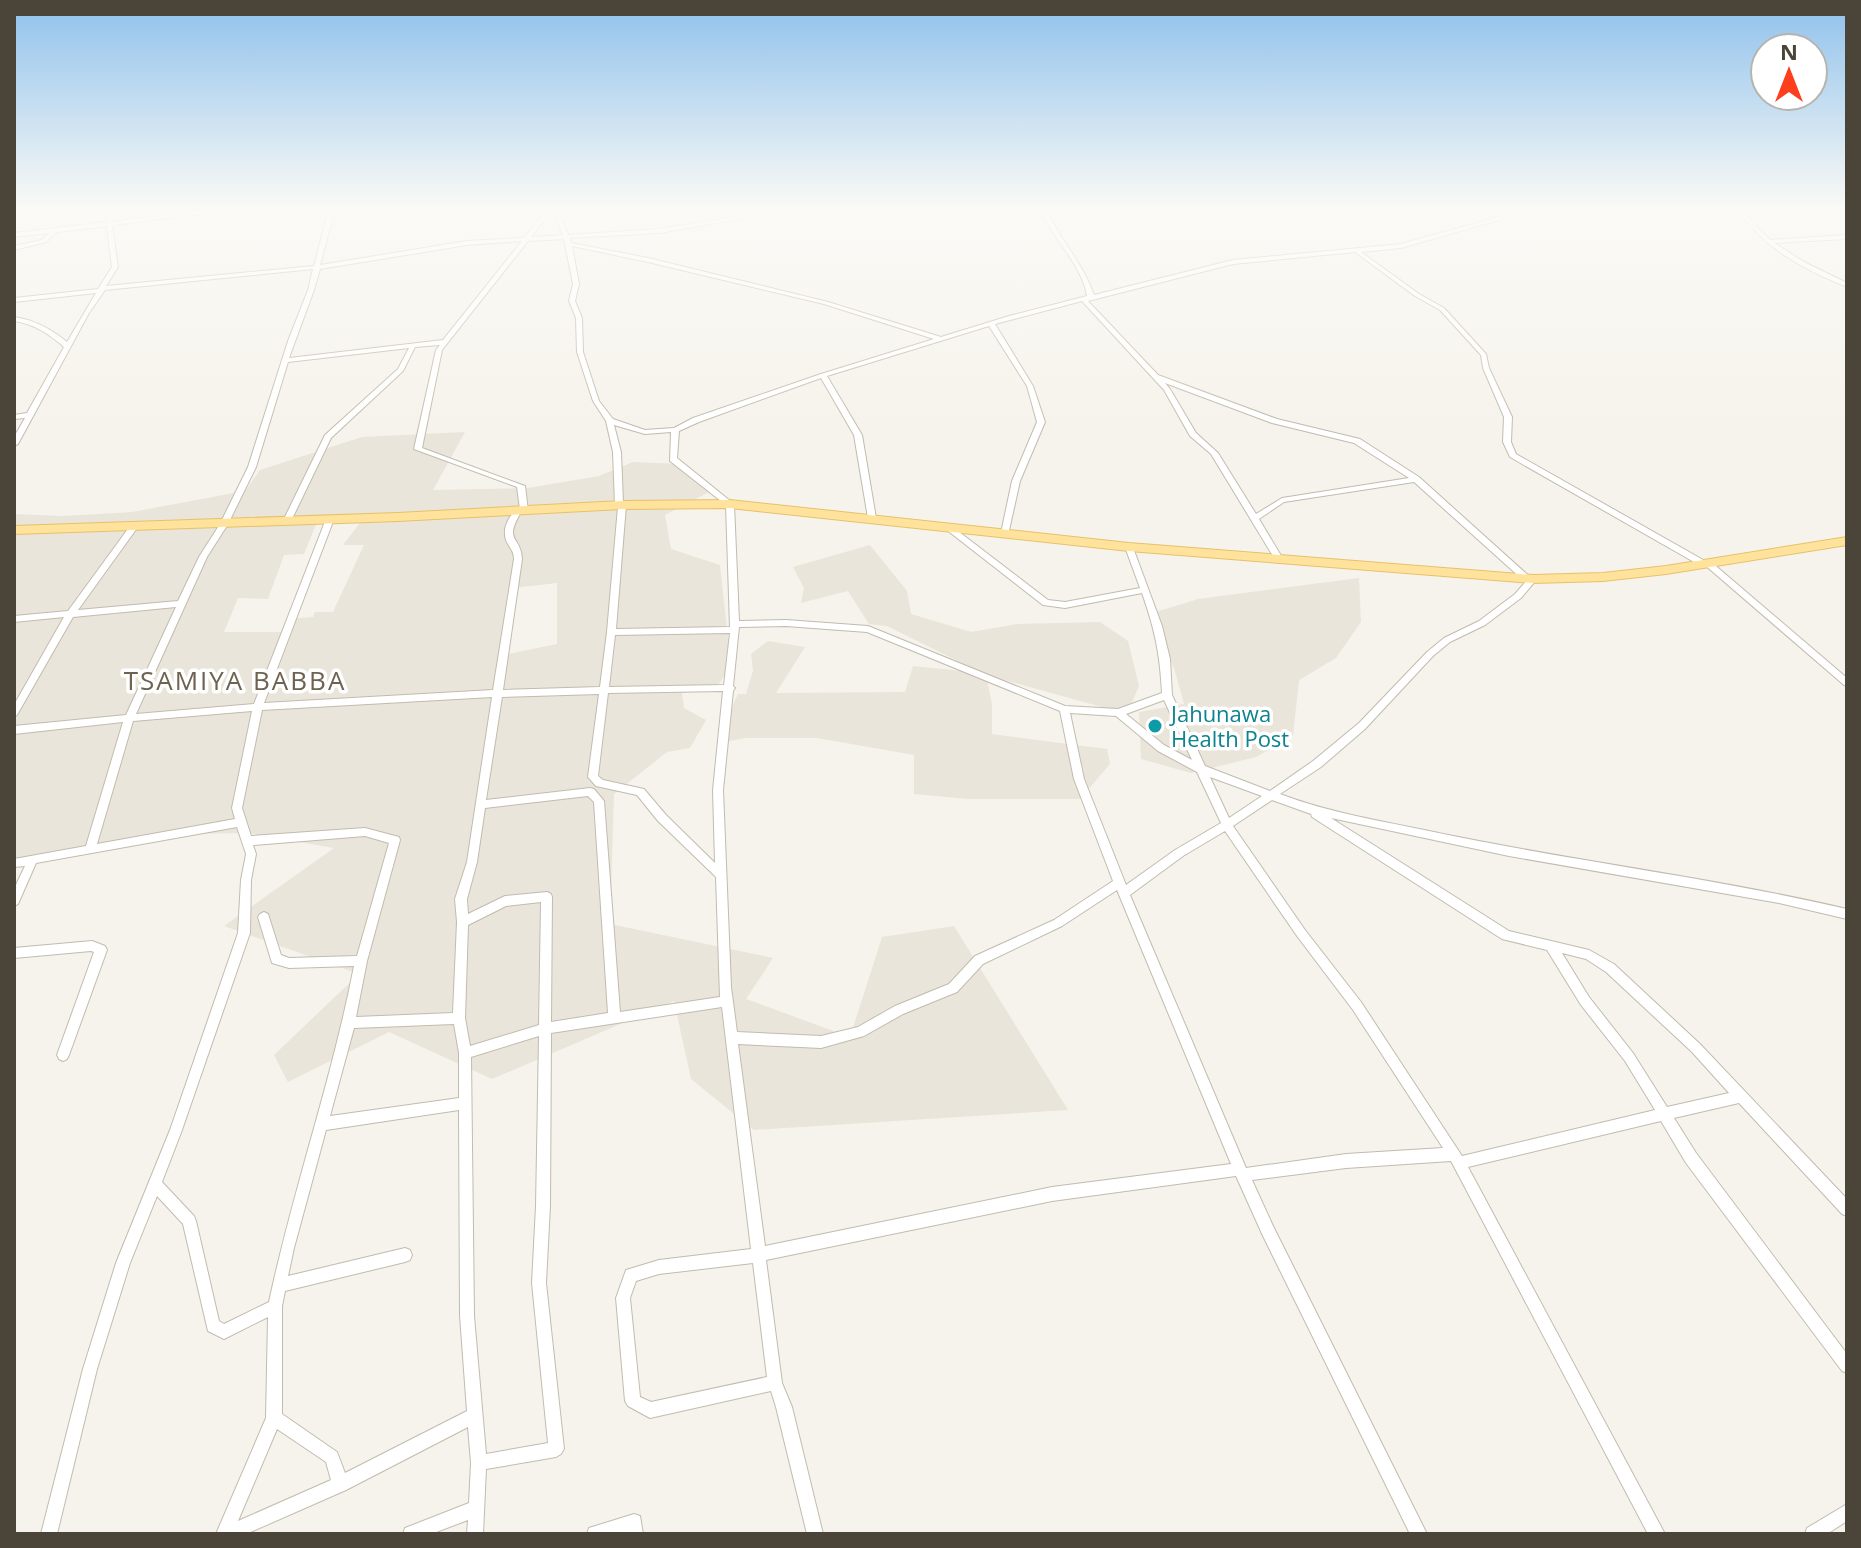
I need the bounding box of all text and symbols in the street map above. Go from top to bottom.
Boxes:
north arrow [1749,32,1829,112]
text: N [1780,36,1798,66]
district label: TSAMIYA BABBA [124,662,346,698]
place label: Jahunawa Health Post [1169,698,1289,753]
marker: Jahunawa Health Post [1146,717,1164,735]

